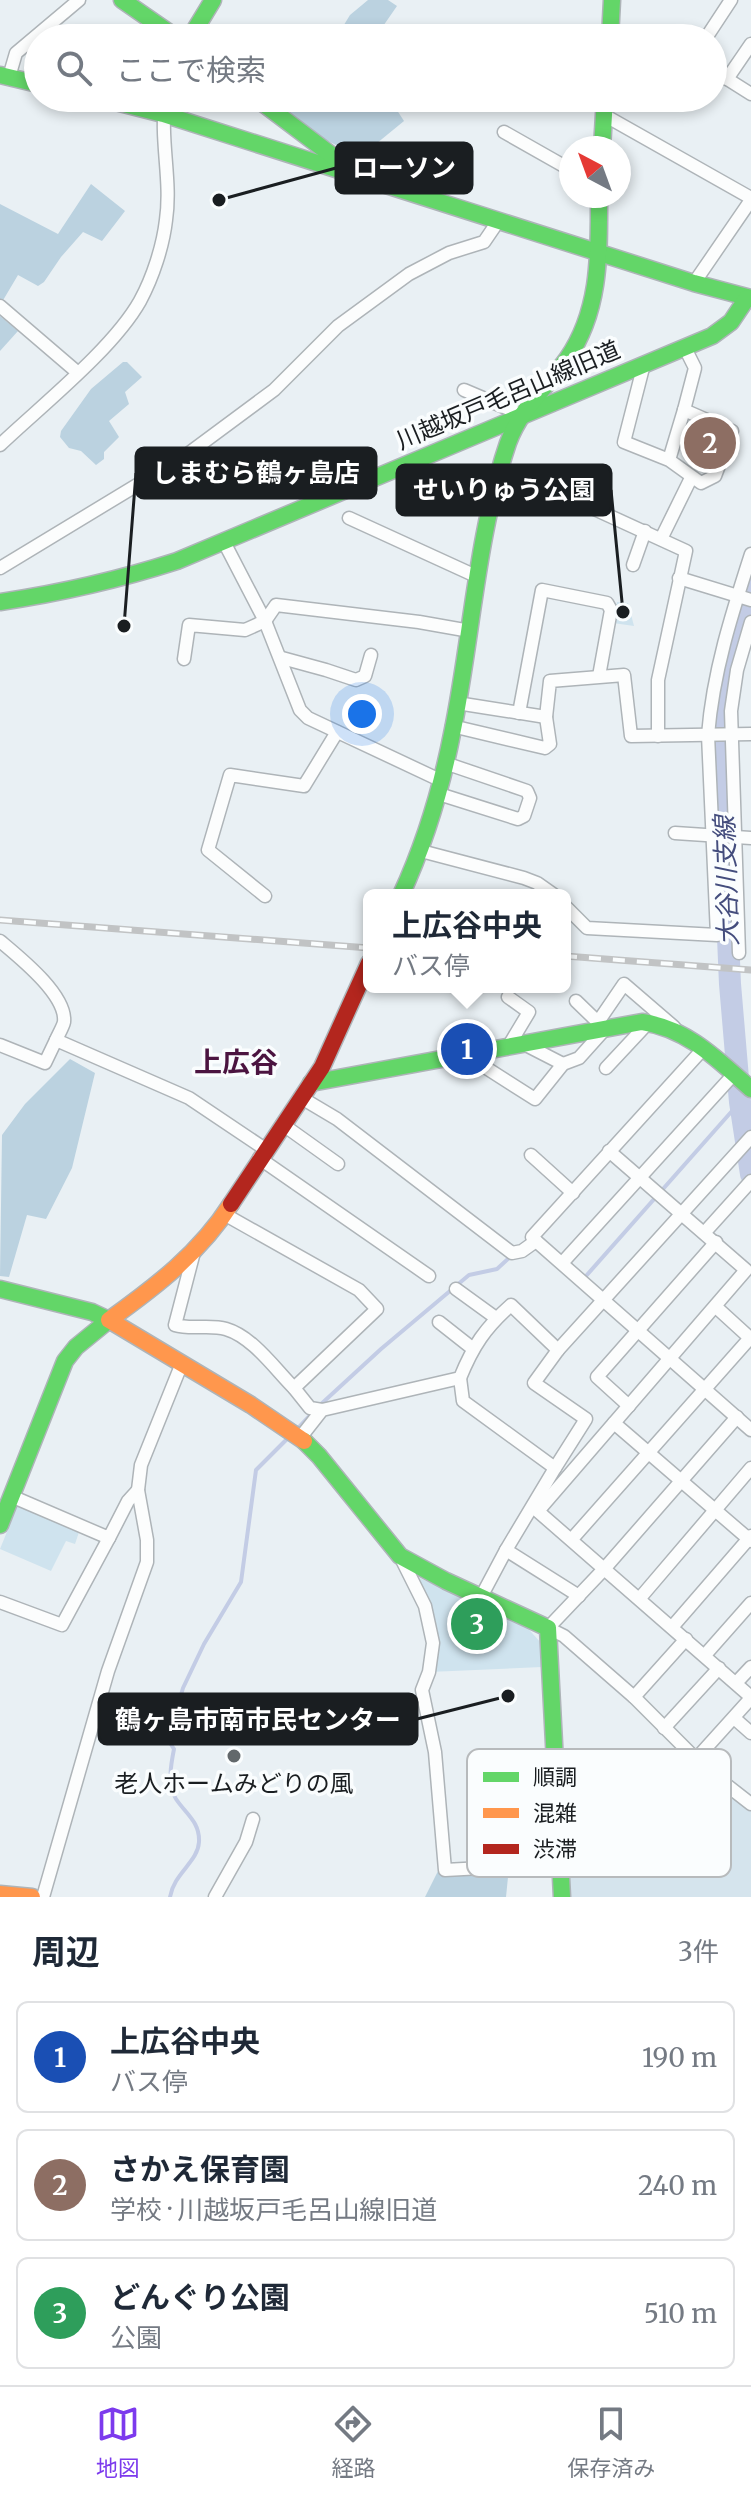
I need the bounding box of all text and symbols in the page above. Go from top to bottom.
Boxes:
search box [24,24,727,112]
icon: search [52,46,96,90]
text: ここで検索 [116,51,266,89]
north arrow [559,136,631,208]
callout: ローソン [336,143,472,193]
text: ローソン [352,151,456,184]
street label: 川越坂戸毛呂山線旧道 [391,334,625,456]
pin: 2 [684,413,736,473]
callout: しまむら鶴ヶ島店 [136,448,376,498]
text: しまむら鶴ヶ島店 [152,456,360,489]
callout: せいりゅう公園 [397,465,611,515]
text: せいりゅう公園 [413,473,595,506]
your location [342,694,382,734]
water label: 大谷川支線 [707,812,745,947]
popup [363,889,571,993]
text: 上広谷中央 [392,906,542,944]
text: バス停 [392,949,470,982]
pin: 1 [441,1019,493,1079]
district label: 上広谷 [194,1044,278,1080]
pin: 3 [451,1594,503,1654]
callout: 鶴ヶ島市南市民センター [99,1694,417,1744]
text: 鶴ヶ島市南市民センター [115,1703,401,1736]
marker: 老人ホームみどりの風 [225,1747,243,1765]
legend [467,1749,731,1877]
text: 順調 [533,1763,577,1791]
place label: 老人ホームみどりの風 [114,1768,354,1799]
text: 混雑 [533,1799,577,1827]
text: 渋滞 [533,1835,577,1863]
text: 周辺 [32,1931,100,1973]
text: 3件 [678,1935,719,1968]
text: 上広谷中央 [110,2022,260,2060]
text: 1 [54,2041,66,2074]
text: 190 m [642,2041,717,2074]
text: バス停 [110,2065,188,2098]
text: さかえ保育園 [110,2150,290,2188]
text: 2 [52,2169,68,2202]
text: 240 m [638,2169,717,2202]
text: 学校 · 川越坂戸毛呂山線旧道 [110,2193,437,2226]
text: どんぐり公園 [110,2278,290,2316]
text: 3 [53,2297,67,2330]
text: 510 m [644,2297,717,2330]
text: 公園 [110,2321,162,2354]
tab: 地図 [96,2402,140,2482]
tab: 経路 [331,2402,375,2482]
tab: 保存済み [567,2402,655,2482]

